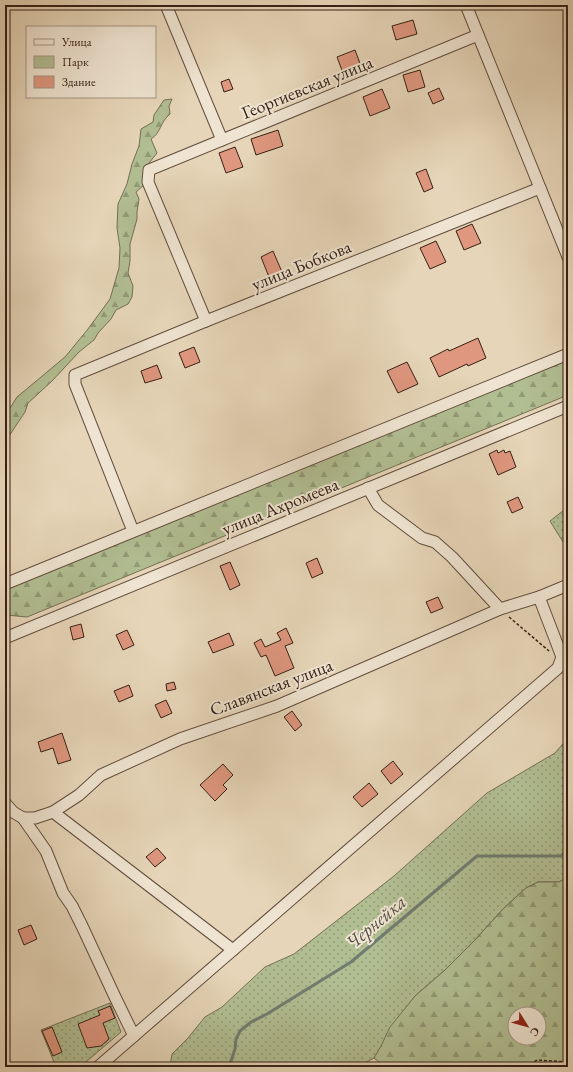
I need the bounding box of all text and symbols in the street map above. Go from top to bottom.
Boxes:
legend [26,26,156,98]
text: Улица [61,34,92,50]
street label: Георгиевская улица [238,50,377,124]
text: Парк [62,54,89,70]
text: Здание [62,74,96,90]
street label: улица Бобкова [248,234,355,295]
street label: улица Ахромеева [218,472,342,540]
street label: Славянская улица [206,653,336,721]
water label: Чернейка [341,890,411,954]
north arrow [507,1006,547,1046]
text: С [527,1025,543,1040]

